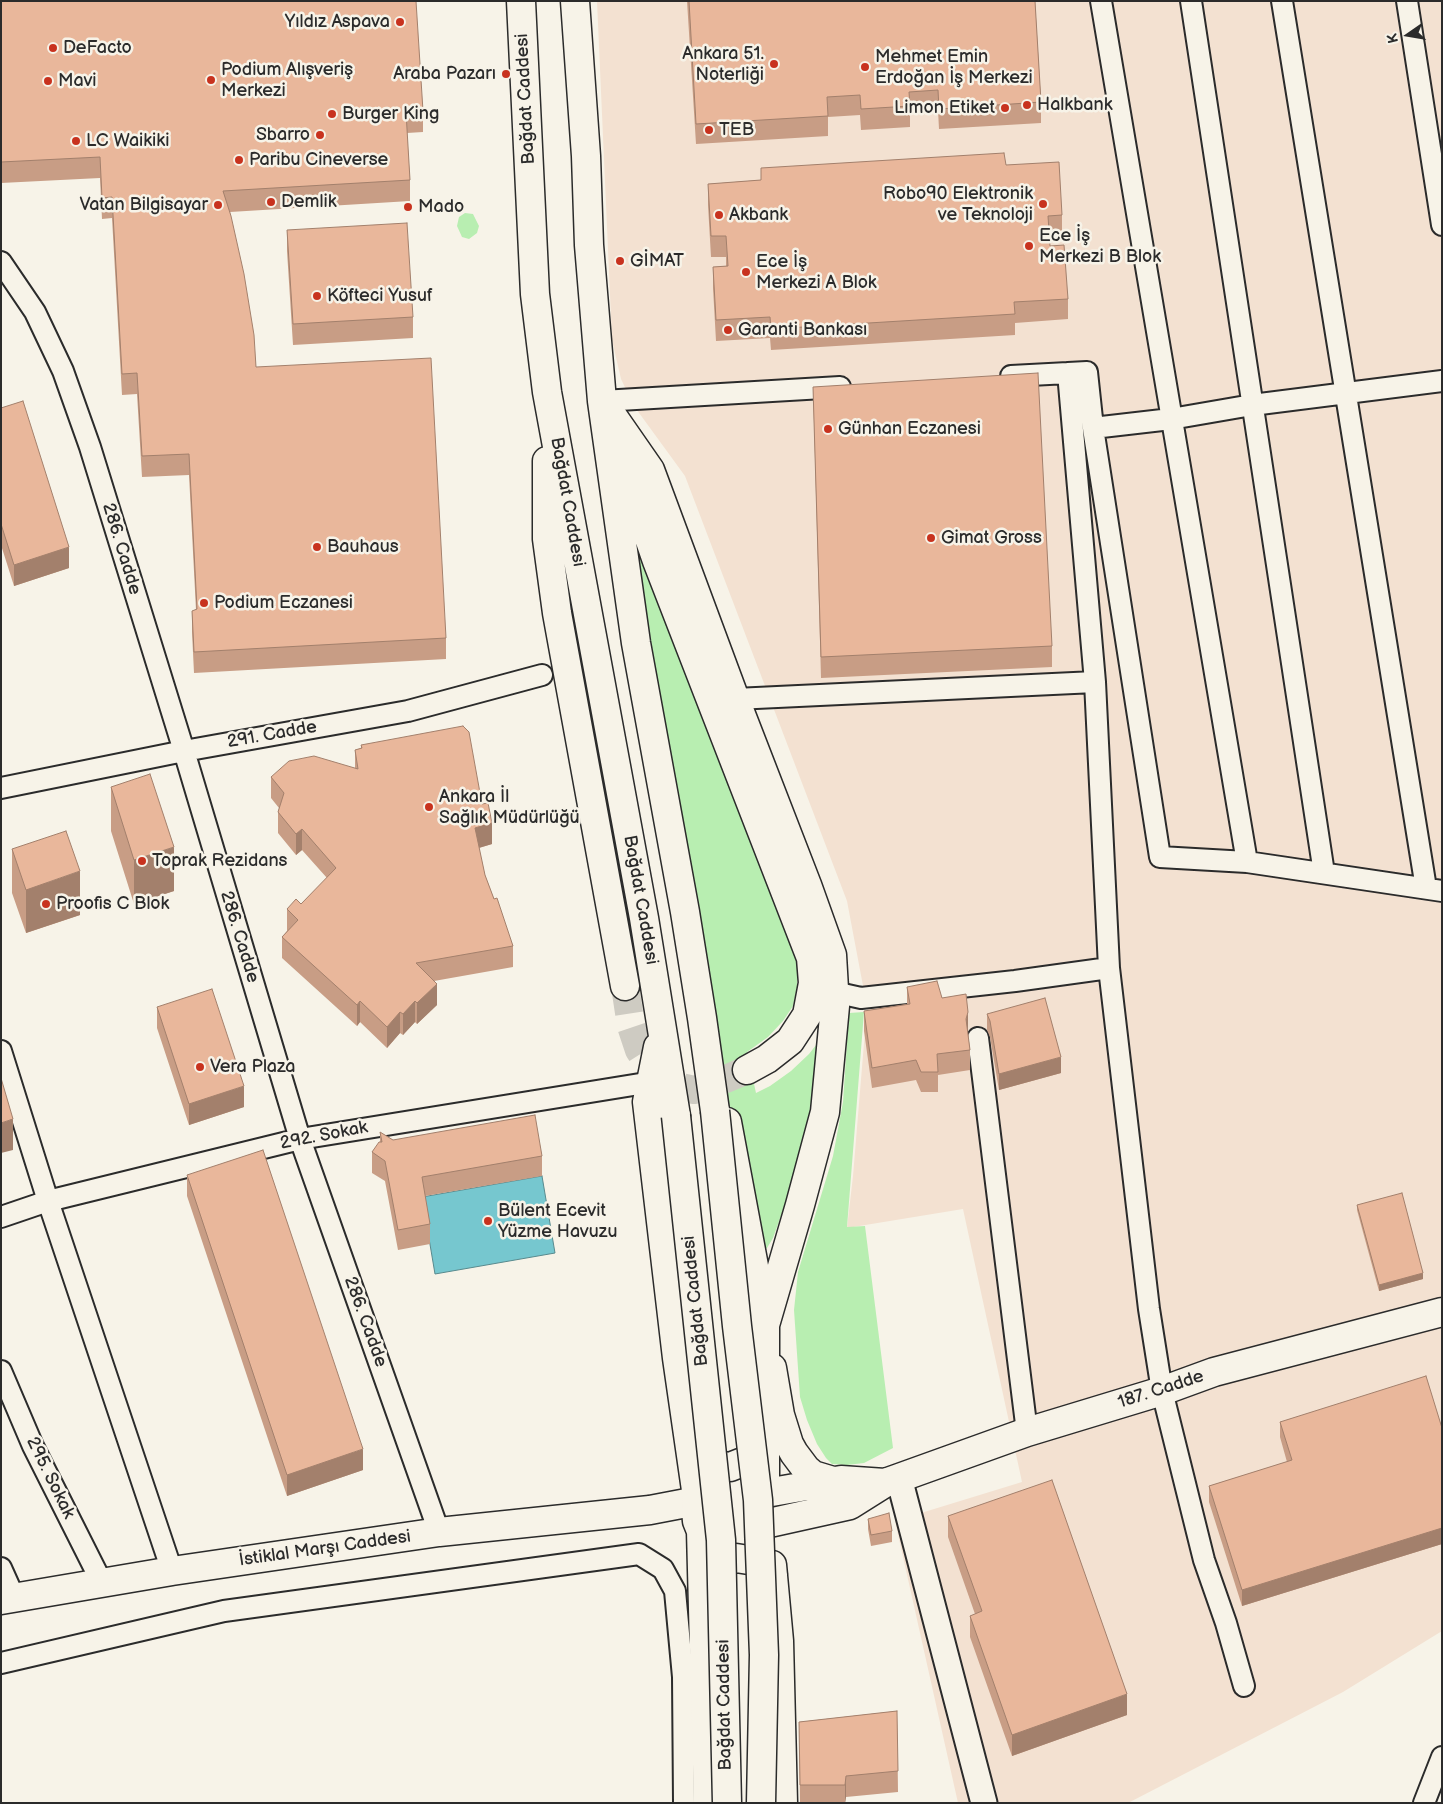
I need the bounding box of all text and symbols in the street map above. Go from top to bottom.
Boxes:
north arrow [1383,10,1433,60]
place label: Yıldız Aspava [285,11,390,33]
marker: Yıldız Aspava [394,16,406,28]
text: K [1384,32,1402,45]
street label: Bağdat Caddesi [512,33,540,165]
place label: DeFacto [63,37,132,59]
marker: DeFacto [47,42,59,54]
place label: Ankara 51. Noterliği [682,43,764,86]
place label: Mehmet Emin Erdoğan İş Merkezi [875,46,1033,88]
marker: Ankara 51. Noterliği [768,58,780,70]
place label: Podium Alışveriş Merkezi [221,59,353,102]
marker: Mehmet Emin Erdoğan İş Merkezi [859,61,871,73]
place label: Araba Pazarı [393,63,496,85]
marker: Araba Pazarı [500,68,512,80]
place label: Mavi [58,70,97,92]
marker: Podium Alışveriş Merkezi [205,74,217,86]
marker: Mavi [42,75,54,87]
place label: Halkbank [1037,94,1112,116]
place label: Limon Etiket [894,97,995,119]
marker: Halkbank [1021,99,1033,111]
marker: Limon Etiket [999,102,1011,114]
place label: Burger King [342,103,439,125]
marker: Burger King [326,108,338,120]
place label: TEB [719,119,754,141]
place label: Sbarro [256,124,310,146]
marker: TEB [703,124,715,136]
marker: Sbarro [314,129,326,141]
place label: LC Waikiki [86,130,169,152]
marker: LC Waikiki [70,135,82,147]
place label: Paribu Cineverse [249,149,388,171]
marker: Paribu Cineverse [233,154,245,166]
place label: Robo90 Elektronik ve Teknoloji [883,183,1033,225]
place label: Demlik [281,191,336,213]
place label: Vatan Bilgisayar [79,194,208,216]
marker: Demlik [265,196,277,208]
place label: Mado [418,196,464,218]
marker: Robo90 Elektronik ve Teknoloji [1037,198,1049,210]
marker: Vatan Bilgisayar [212,199,224,211]
marker: Mado [402,201,414,213]
place label: Akbank [729,204,788,226]
marker: Akbank [713,209,725,221]
place label: Ece İş Merkezi B Blok [1039,225,1161,268]
marker: Ece İş Merkezi B Blok [1023,240,1035,252]
place label: GİMAT [630,250,684,272]
place label: Ece İş Merkezi A Blok [756,251,877,294]
marker: GİMAT [614,255,626,267]
marker: Ece İş Merkezi A Blok [740,266,752,278]
place label: Köfteci Yusuf [327,285,432,307]
marker: Köfteci Yusuf [311,290,323,302]
place label: Garanti Bankası [738,319,867,341]
marker: Garanti Bankası [722,324,734,336]
place label: Günhan Eczanesi [838,418,981,440]
marker: Günhan Eczanesi [822,423,834,435]
street label: Bağdat Caddesi [545,436,589,568]
street label: 286. Cadde [97,501,145,597]
place label: Gimat Gross [941,527,1042,549]
marker: Gimat Gross [925,532,937,544]
place label: Bauhaus [327,536,399,558]
marker: Bauhaus [311,541,323,553]
place label: Podium Eczanesi [214,592,353,614]
marker: Podium Eczanesi [198,597,210,609]
street label: 291. Cadde [225,716,319,754]
place label: Ankara İl Sağlık Müdürlüğü [439,786,580,829]
marker: Ankara İl Sağlık Müdürlüğü [423,801,435,813]
street label: Bağdat Caddesi [618,834,662,966]
place label: Toprak Rezidans [152,850,287,872]
marker: Toprak Rezidans [136,855,148,867]
street label: 286. Cadde [215,889,263,985]
place label: Proofis C Blok [56,893,169,915]
marker: Proofis C Blok [40,898,52,910]
place label: Vera Plaza [210,1056,296,1078]
marker: Vera Plaza [194,1061,206,1073]
street label: 292. Sokak [278,1117,370,1155]
place label: Bülent Ecevit Yüzme Havuzu [498,1200,617,1242]
marker: Bülent Ecevit Yüzme Havuzu [482,1215,494,1227]
street label: Bağdat Caddesi [678,1235,714,1367]
street label: 286. Cadde [339,1274,391,1370]
street label: 187. Cadde [1115,1366,1207,1414]
street label: 295. Sokak [21,1434,79,1522]
street label: İstiklal Marşı Caddesi [238,1526,412,1572]
street label: Bağdat Caddesi [713,1639,737,1771]

